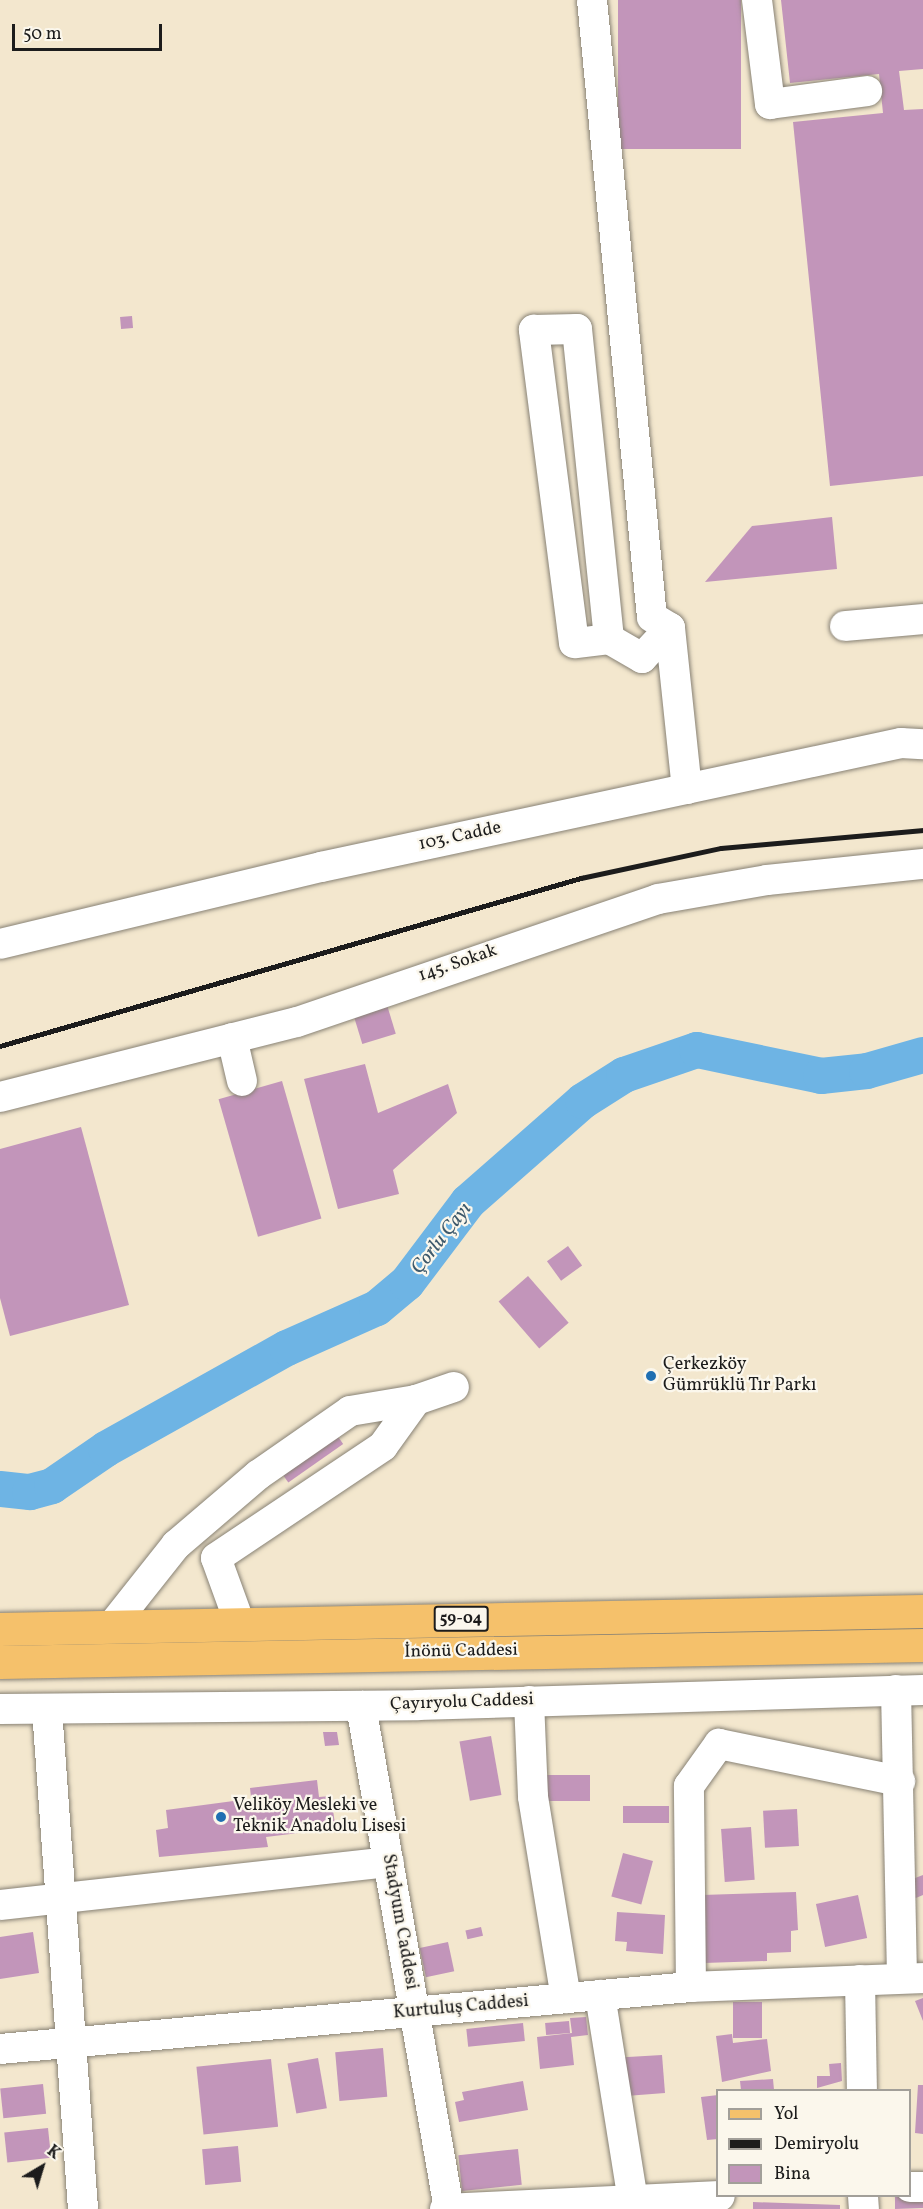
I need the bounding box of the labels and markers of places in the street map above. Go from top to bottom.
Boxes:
place label: Çerkezköy Gümrüklü Tır Parkı [663,1355,817,1398]
marker: Çerkezköy Gümrüklü Tır Parkı [644,1369,658,1383]
place label: Veliköy Mesleki ve Teknik Anadolu Lisesi [233,1796,406,1838]
marker: Veliköy Mesleki ve Teknik Anadolu Lisesi [214,1810,228,1824]

